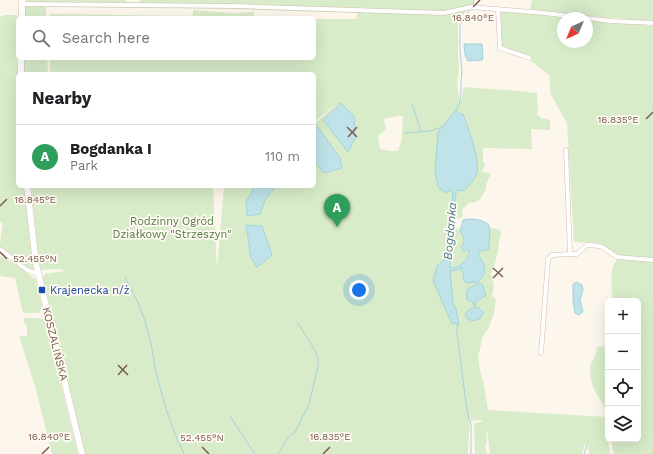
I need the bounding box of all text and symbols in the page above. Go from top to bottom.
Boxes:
text: 16.840°E [452,12,494,23]
north arrow [557,12,593,48]
search box [16,16,316,60]
icon: search [30,27,52,49]
text: Search here [62,29,150,47]
text: Nearby [32,88,91,108]
text: 16.835°E [597,114,639,125]
text: Bogdanka I [70,140,152,158]
text: A [41,149,49,164]
text: 110 m [265,149,300,164]
text: Park [70,158,98,173]
text: 16.845°E [14,194,56,205]
pin: A [324,194,350,227]
water label: Bogdanka [441,201,460,260]
park label: Rodzinny Ogród Działkowy "Strzeszyn" [113,215,231,241]
text: 52.455°N [13,253,57,264]
your location [349,280,369,300]
place label: Krajenecka n/ż [50,284,130,297]
marker: Krajenecka n/ż [37,285,47,295]
map controls [605,298,641,442]
button: + [605,298,641,334]
street label: KOSZALIŃSKA [40,305,71,382]
button: − [605,334,641,370]
button: locate [605,370,641,406]
button: layers [605,406,641,442]
text: 16.840°E [28,431,70,442]
text: 16.835°E [309,431,351,442]
text: 52.455°N [180,432,224,443]

